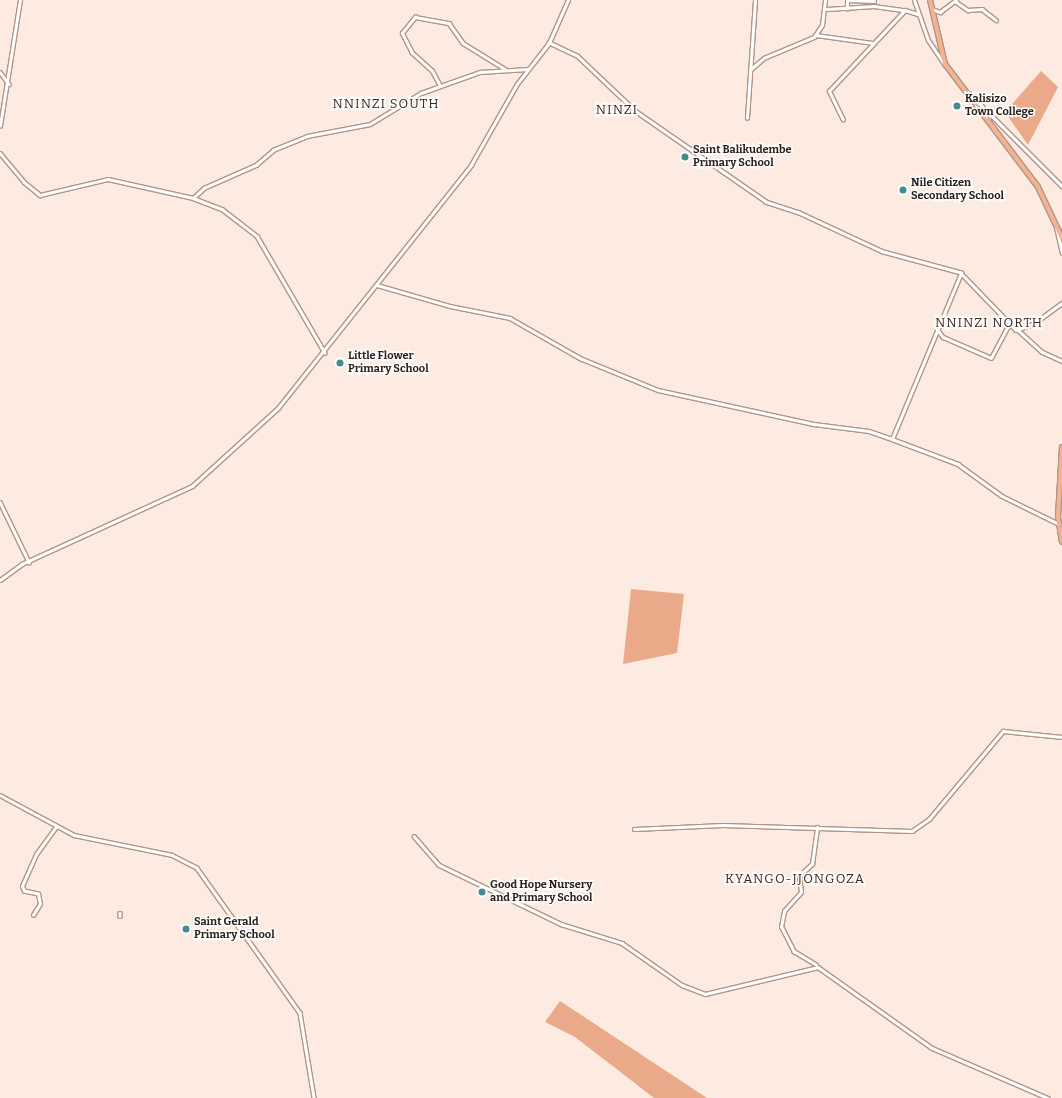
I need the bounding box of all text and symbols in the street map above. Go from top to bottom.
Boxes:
place label: Kalisizo Town College [965,93,1034,119]
district label: NNINZI SOUTH [332,96,440,112]
marker: Kalisizo Town College [952,101,962,111]
district label: NINZI [596,102,638,118]
place label: Saint Balikudembe Primary School [693,144,792,170]
marker: Saint Balikudembe Primary School [680,152,690,162]
place label: Nile Citizen Secondary School [911,177,1004,203]
marker: Nile Citizen Secondary School [898,185,908,195]
district label: NNINZI NORTH [935,315,1043,331]
place label: Little Flower Primary School [348,350,429,376]
marker: Little Flower Primary School [335,358,345,368]
district label: KYANGO-JJONGOZA [725,871,865,887]
place label: Good Hope Nursery and Primary School [490,879,592,905]
marker: Good Hope Nursery and Primary School [477,887,487,897]
place label: Saint Gerald Primary School [194,916,275,942]
marker: Saint Gerald Primary School [181,924,191,934]

